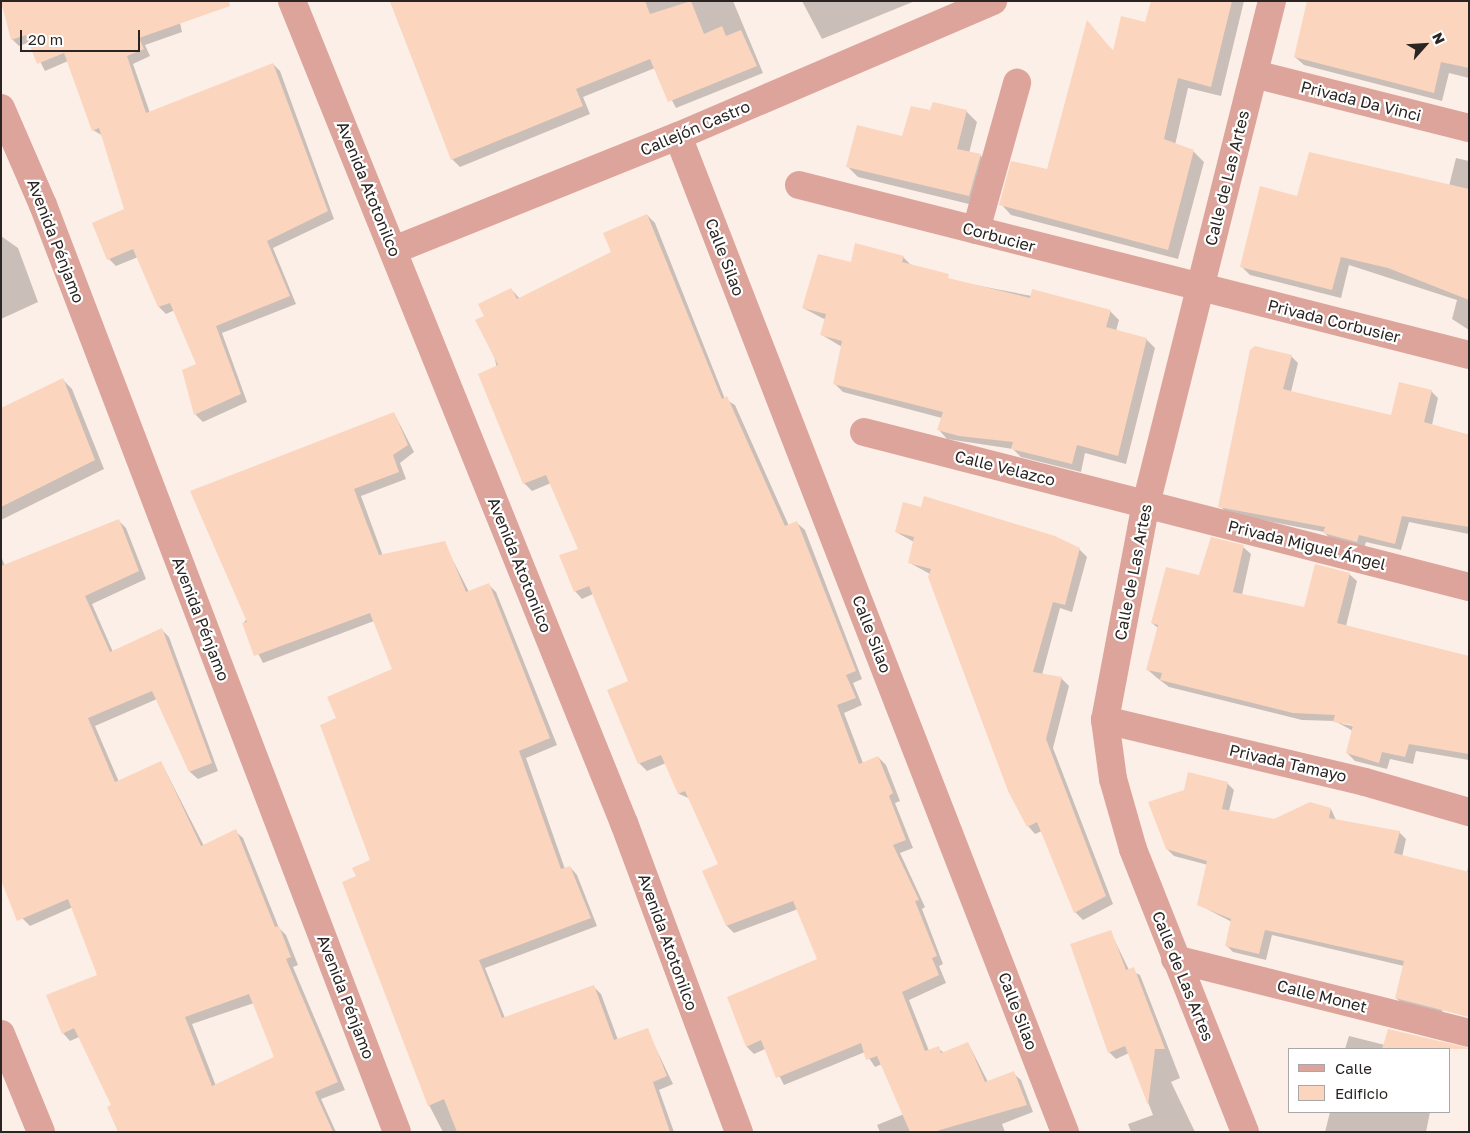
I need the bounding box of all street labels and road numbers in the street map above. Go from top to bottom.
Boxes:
street label: Privada Da Vinci [1299,77,1423,125]
street label: Callejón Castro [637,96,753,160]
street label: Calle de Las Artes [1201,108,1253,248]
street label: Avenida Atotonilco [333,119,405,259]
street label: Avenida Pénjamo [24,176,88,306]
street label: Calle Silao [701,215,749,299]
street label: Corbucier [960,218,1038,256]
street label: Privada Corbusier [1266,295,1402,347]
street label: Calle Velazco [953,446,1057,490]
street label: Avenida Atotonilco [484,495,556,635]
street label: Calle de Las Artes [1110,502,1156,642]
street label: Privada Miguel Ángel [1226,516,1388,574]
street label: Avenida Pénjamo [169,554,233,684]
street label: Calle Silao [848,592,896,676]
street label: Privada Tamayo [1227,740,1349,786]
street label: Avenida Atotonilco [634,871,702,1013]
street label: Calle de Las Artes [1148,908,1218,1044]
street label: Avenida Pénjamo [314,932,378,1062]
street label: Calle Silao [994,969,1042,1053]
street label: Calle Monet [1275,976,1369,1016]

